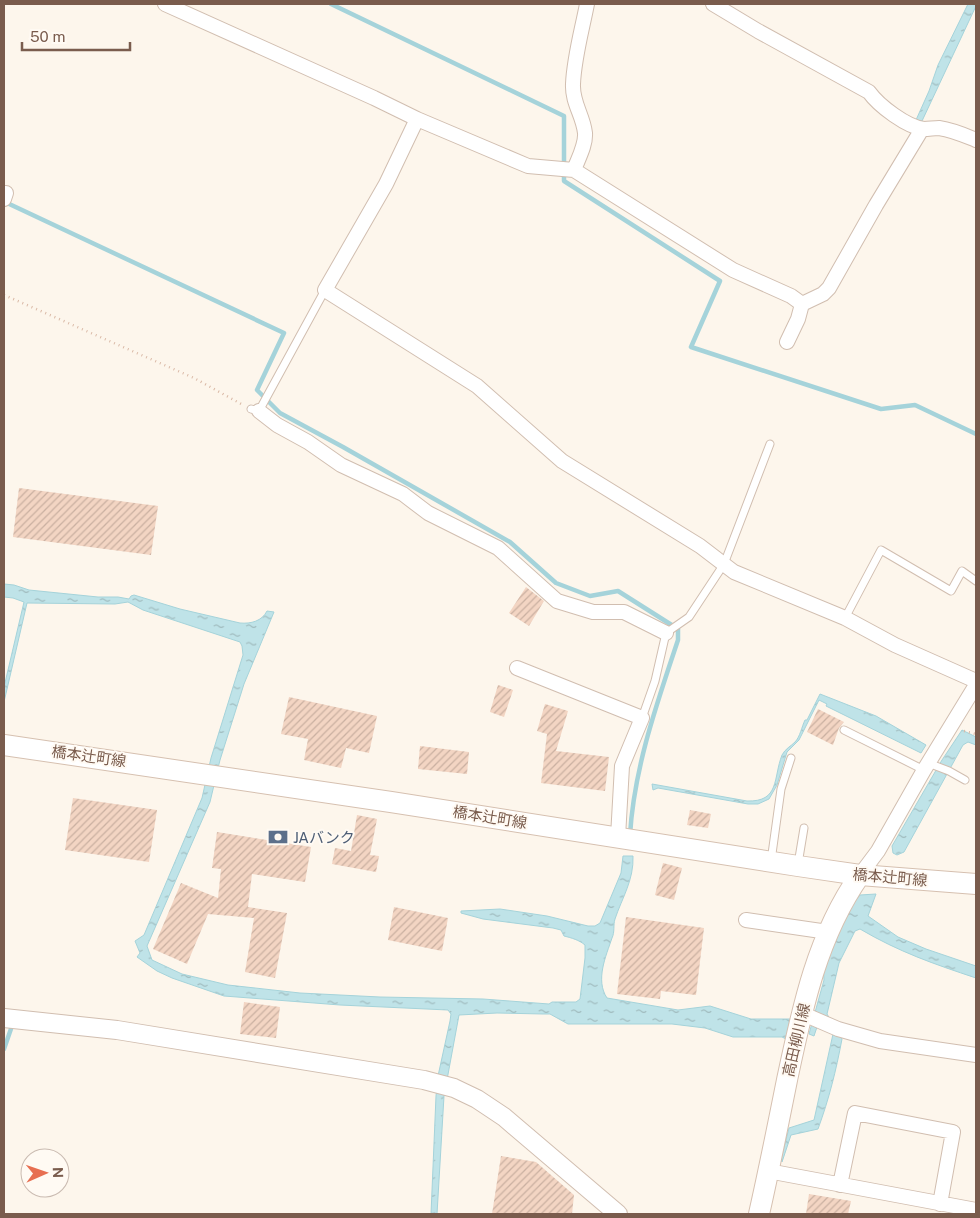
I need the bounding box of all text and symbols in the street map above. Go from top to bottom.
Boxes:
scale bar [22,20,130,52]
text: 50 m [30,28,65,45]
street label: 橋本辻町線 [51,742,127,770]
street label: 橋本辻町線 [452,803,528,831]
bank icon: JAバンク [267,826,289,848]
place label: JAバンク [293,829,355,846]
street label: 橋本辻町線 [852,865,928,889]
street label: 高田柳川線 [779,1002,813,1078]
north arrow [20,1148,70,1198]
text: N [50,1167,66,1178]

